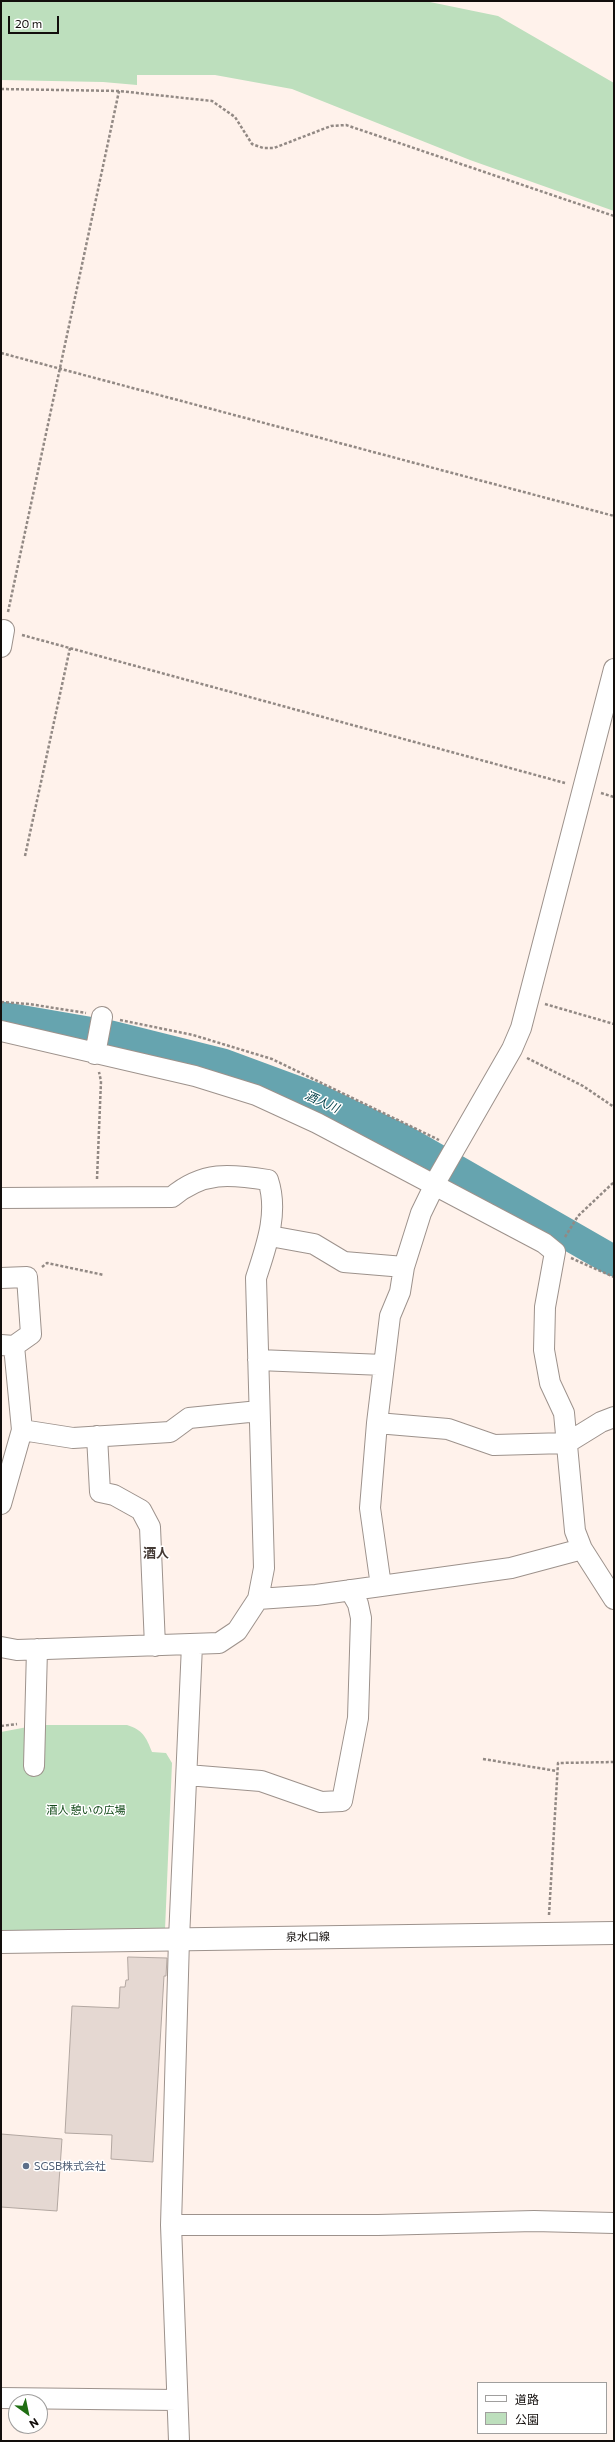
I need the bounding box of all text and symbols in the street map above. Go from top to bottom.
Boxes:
scale bar [10,8,61,34]
text: 20 m [15,16,42,30]
water label: 酒人川 [303,1088,341,1116]
district label: 酒人 [143,1546,169,1562]
park label: 酒人 憩いの広場 [46,1803,126,1817]
street label: 泉水口線 [286,1930,330,1944]
place label: SGSB株式会社 [34,2159,106,2173]
marker: SGSB株式会社 [21,2161,31,2171]
legend [477,2382,607,2434]
text: 道路 [515,2392,539,2406]
north arrow [8,2394,48,2434]
text: 公園 [515,2412,539,2426]
text: N [27,2416,41,2431]

